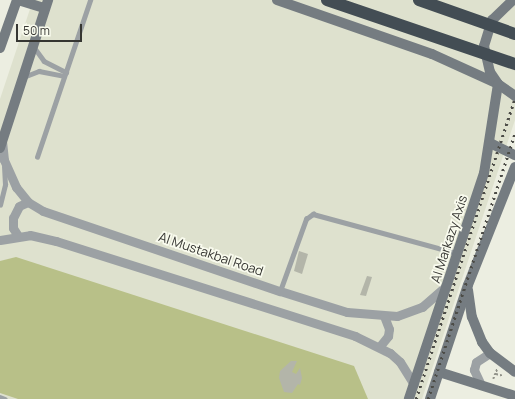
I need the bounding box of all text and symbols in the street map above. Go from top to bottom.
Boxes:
scale bar [18,16,84,42]
text: 50 m [23,22,50,39]
street label: Al Markazy Axis [427,193,471,285]
street label: Al Mustakbal Road [157,229,265,279]

